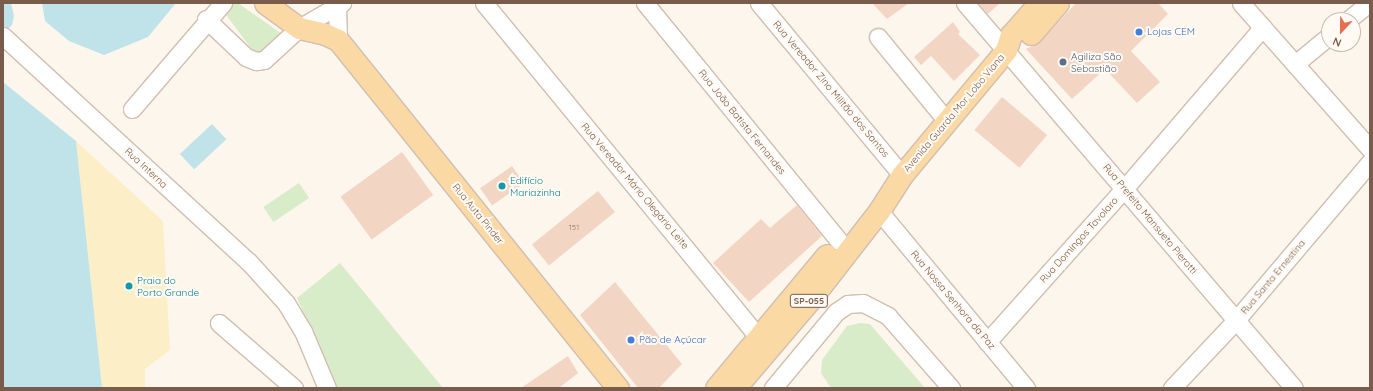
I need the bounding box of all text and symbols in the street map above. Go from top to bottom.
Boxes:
north arrow [1321,12,1361,52]
street label: Rua Vereador Zino Militão dos Santos [770,18,892,160]
place label: Lojas CEM [1147,26,1195,38]
marker: Lojas CEM [1134,27,1144,37]
text: N [1331,34,1343,50]
place label: Agiliza São Sebastião [1071,50,1122,74]
street label: Avenida Guarda Mor Lobo Viana [901,51,1007,175]
marker: Agiliza São Sebastião [1058,57,1068,67]
street label: Rua João Batista Fernandes [696,67,788,177]
street label: Rua Vereador Mário Olegário Leite [579,121,691,251]
street label: Rua Interna [122,145,170,191]
street label: Rua Prefeito Mansueto Pierotti [1100,162,1200,276]
place label: Edifício Mariazinha [510,174,561,198]
street label: Rua Auta Pinder [450,181,506,247]
marker: Edifício Mariazinha [497,181,507,191]
street label: Rua Domingos Tavolaro [1037,195,1121,285]
house number: 151 [569,223,579,233]
street label: Rua Santa Ernestina [1238,237,1308,317]
street label: Rua Nossa Senhora da Paz [908,248,998,352]
place label: Praia do Porto Grande [137,274,199,298]
marker: Praia do Porto Grande [124,281,134,291]
road number: SP-055 [789,294,829,308]
place label: Pão de Açúcar [639,334,707,346]
marker: Pão de Açúcar [626,335,636,345]

